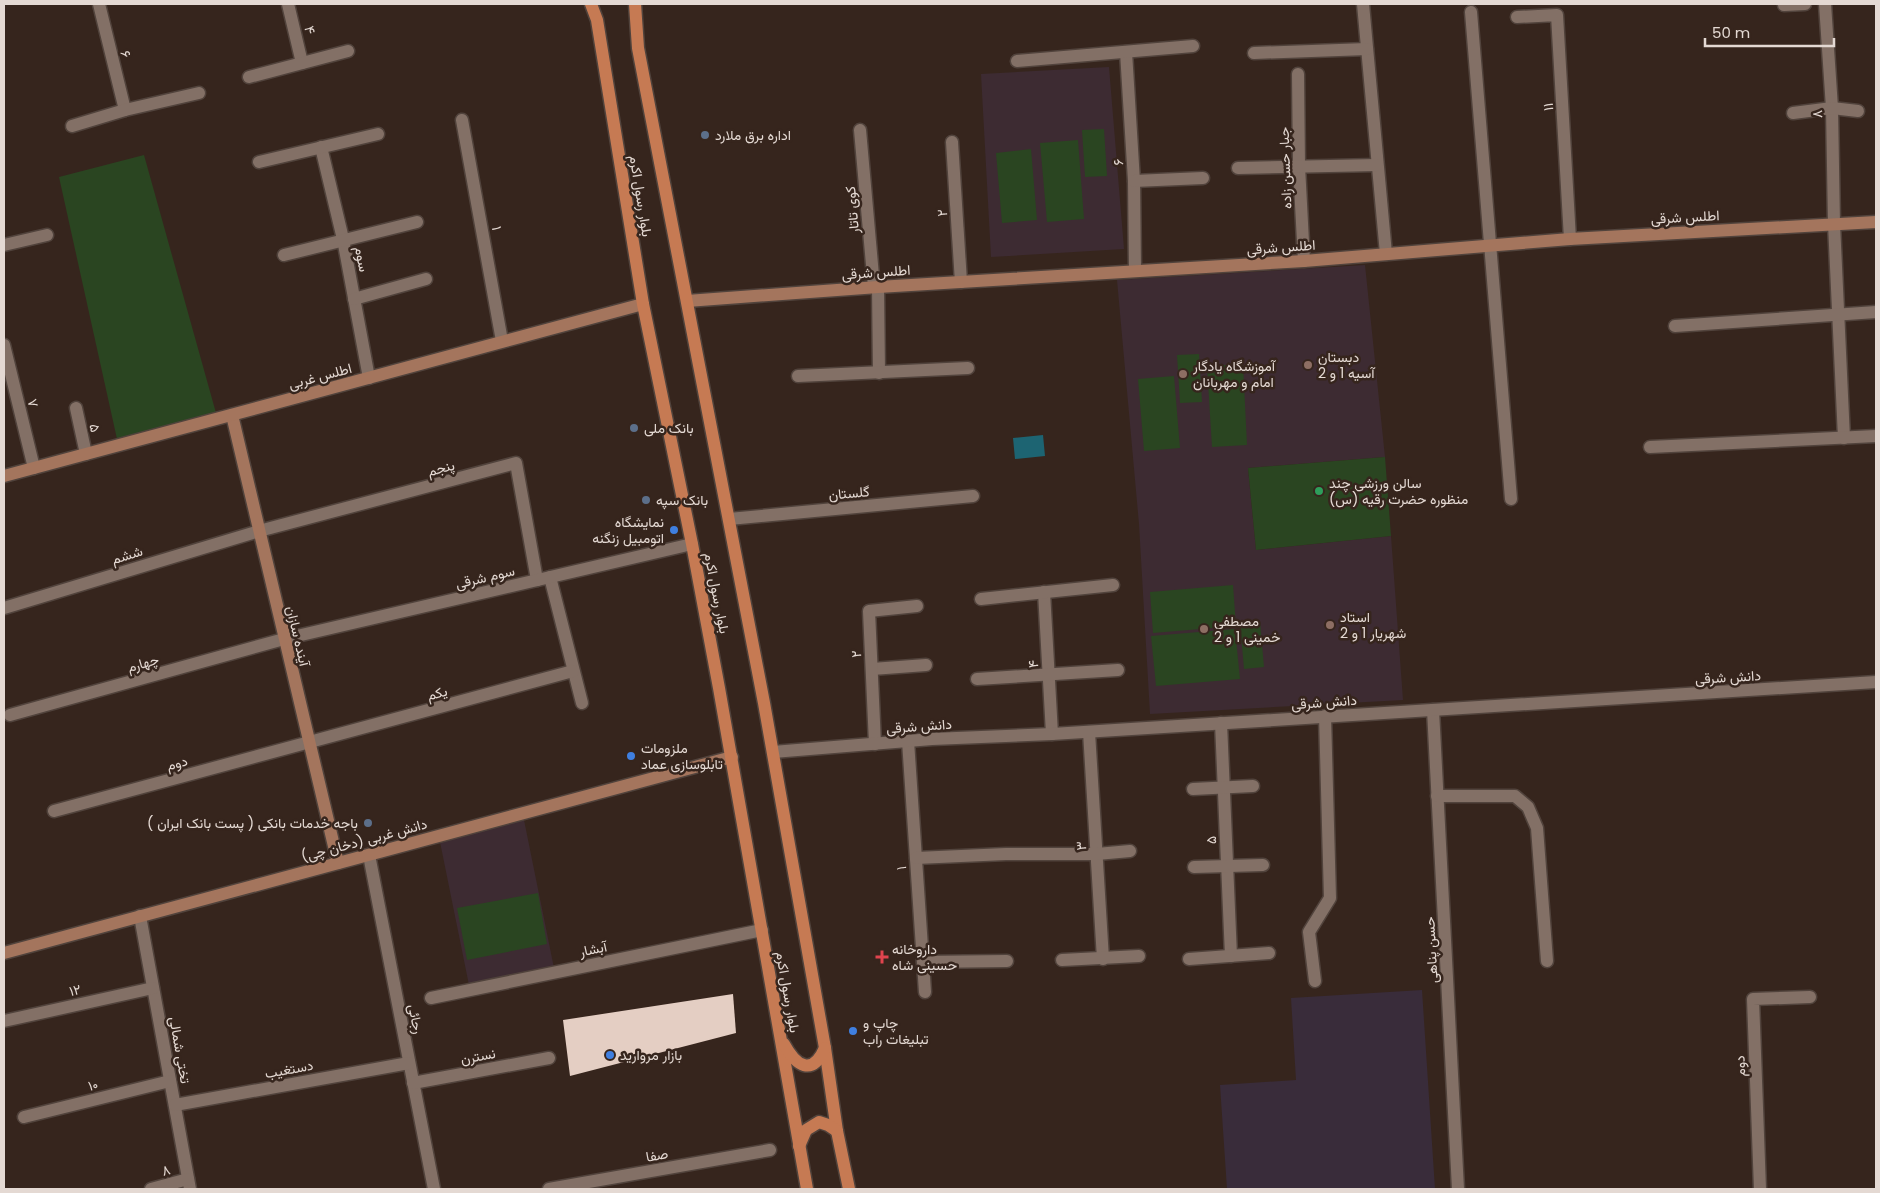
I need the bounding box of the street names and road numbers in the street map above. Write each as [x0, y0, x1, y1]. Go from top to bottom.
street label: ۴ [299, 24, 321, 36]
street label: ۶ [115, 48, 137, 60]
street label: ۱۱ [1538, 102, 1558, 112]
street label: ۸ [1807, 110, 1827, 118]
street label: جبار حسن زاده [1274, 127, 1296, 209]
street label: بلوار رسول اکرم [625, 154, 657, 238]
street label: ۶ [1108, 158, 1128, 166]
street label: کوی تاتار [840, 185, 864, 236]
street label: اطلس شرقی [1650, 205, 1720, 229]
street label: ۲ [932, 209, 952, 217]
street label: ۱ [487, 224, 507, 232]
street label: اطلس شرقی [1246, 235, 1316, 259]
street label: سوم [350, 245, 374, 273]
street label: اطلس شرقی [841, 260, 911, 284]
street label: اطلس غربی [286, 358, 354, 394]
street label: ۷ [22, 397, 44, 409]
street label: ۵ [84, 422, 106, 434]
street label: پنجم [425, 455, 457, 481]
street label: گلستان [828, 481, 870, 505]
street label: ششم [109, 541, 145, 569]
street label: بلوار رسول اکرم [699, 551, 735, 635]
street label: سوم شرقی [453, 560, 517, 594]
street label: آینده سازان [281, 604, 315, 670]
street label: چهارم [125, 649, 161, 677]
street label: ۲ [846, 650, 866, 658]
street label: ۴ [1023, 659, 1043, 669]
street label: دانش شرقی [1695, 665, 1762, 689]
street label: یکم [425, 681, 449, 705]
street label: دانش شرقی [1290, 690, 1358, 714]
street label: دانش شرقی [885, 714, 953, 738]
street label: دوم [164, 751, 190, 775]
street label: دانش غربی (دخان چی) [299, 813, 430, 866]
street label: ۵ [1201, 836, 1221, 844]
street label: ۳ [1071, 841, 1091, 851]
street label: ۱ [891, 865, 911, 871]
street label: حسن پناهی [1419, 916, 1443, 984]
street label: آبشار [576, 936, 610, 962]
street label: بلوار رسول اکرم [771, 950, 805, 1034]
street label: ۱۲ [67, 979, 83, 1001]
street label: رجائی [403, 1002, 429, 1036]
street label: تختی شمالی [164, 1015, 196, 1085]
street label: نسترن [459, 1043, 497, 1069]
street label: دستغیب [263, 1055, 315, 1083]
street label: دوم [1730, 1055, 1750, 1077]
street label: ۱۰ [86, 1074, 100, 1096]
street label: صفا [644, 1143, 670, 1167]
street label: ۸ [159, 1159, 173, 1181]

